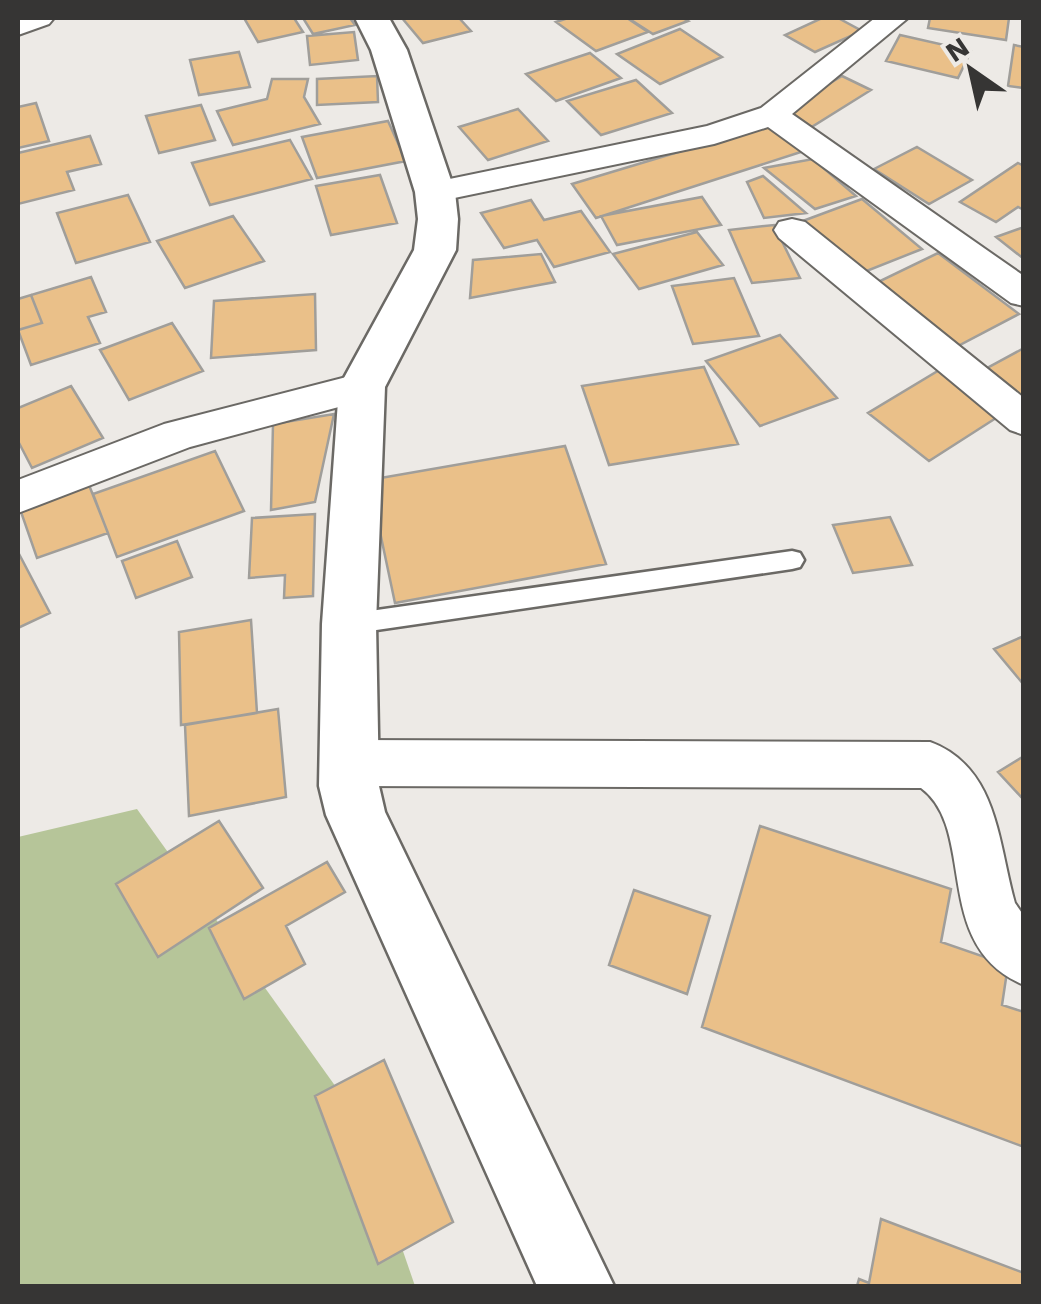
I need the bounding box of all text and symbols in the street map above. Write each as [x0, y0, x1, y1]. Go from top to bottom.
north arrow [921, 20, 1021, 120]
text: N [939, 30, 975, 69]

